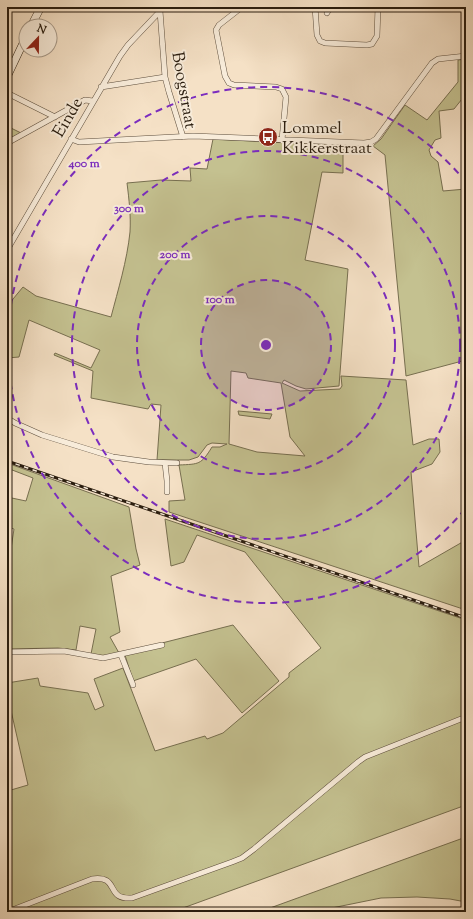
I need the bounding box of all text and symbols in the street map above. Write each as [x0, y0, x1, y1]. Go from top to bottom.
north arrow [18, 18, 58, 58]
text: N [33, 20, 49, 39]
street label: Boogstraat [164, 50, 202, 131]
street label: Einde [48, 94, 90, 142]
place label: Lommel Kikkerstraat [282, 117, 372, 161]
bus stop icon: Lommel Kikkerstraat [257, 126, 279, 148]
text: 400 m [67, 155, 100, 173]
text: 300 m [114, 200, 144, 218]
text: 200 m [160, 246, 190, 264]
text: 100 m [204, 291, 235, 309]
centre of rings [259, 338, 273, 352]

